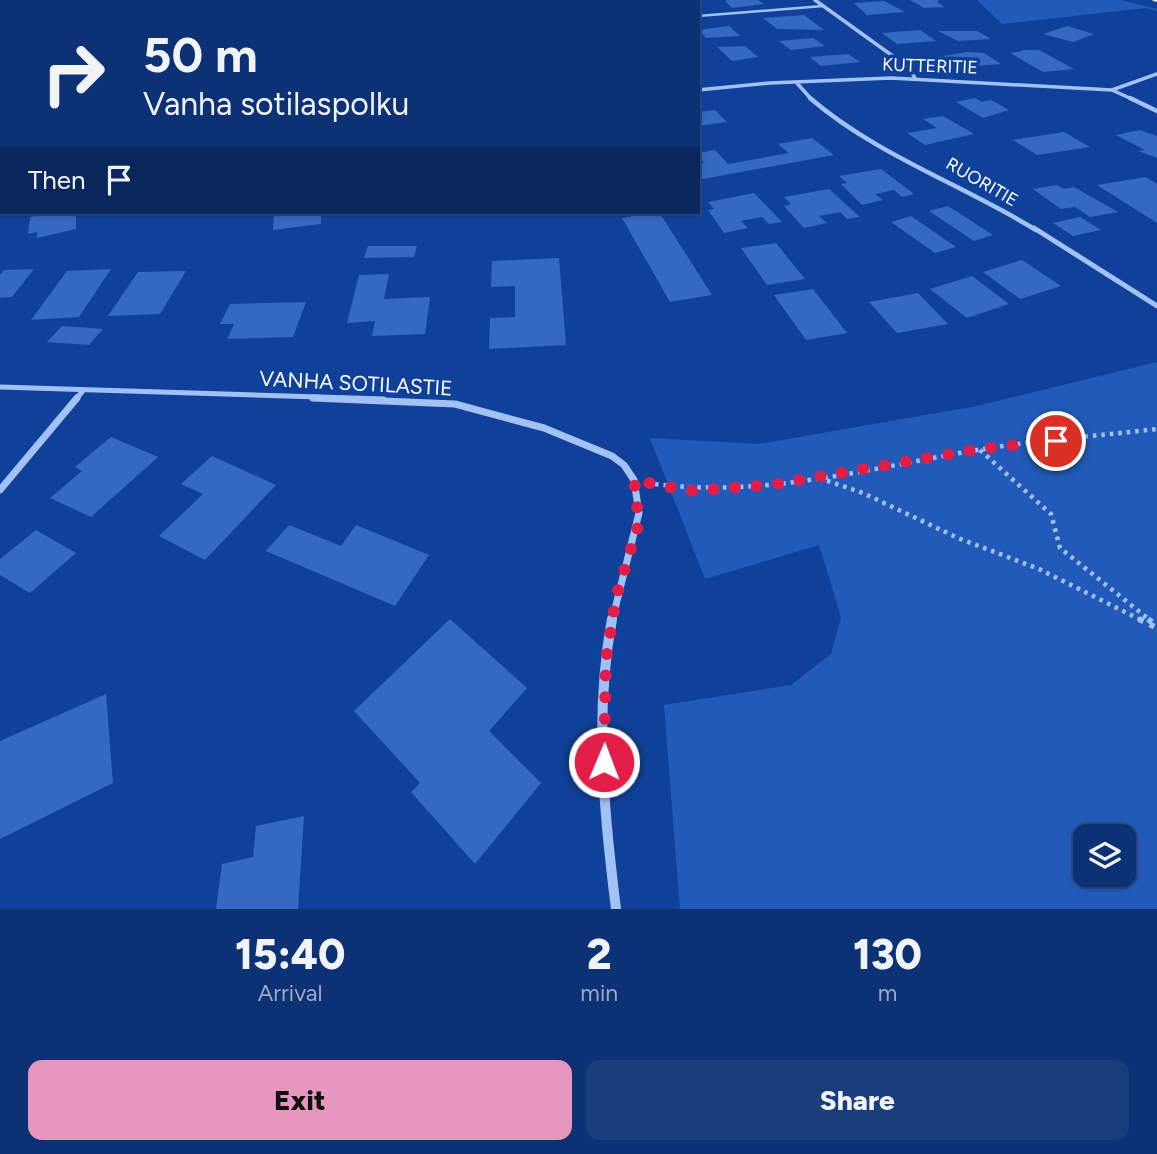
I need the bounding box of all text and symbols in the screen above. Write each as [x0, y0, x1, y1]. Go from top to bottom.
text: 50 m [143, 25, 258, 84]
icon: right [28, 28, 119, 119]
street label: KUTTERITIE [882, 53, 978, 79]
text: Vanha sotilaspolku [143, 85, 409, 123]
street label: RUORITIE [942, 153, 1022, 211]
icon: arrive [100, 161, 138, 199]
text: Then [28, 164, 86, 196]
street label: VANHA SOTILASTIE [259, 365, 453, 401]
pin [1026, 411, 1086, 471]
icon: arrive [1037, 422, 1075, 460]
position arrow [567, 725, 641, 799]
map controls [1073, 824, 1136, 887]
button: layers [1073, 824, 1136, 887]
text: 15:40 [235, 929, 345, 980]
text: 2 [587, 929, 612, 980]
text: 130 [853, 929, 922, 980]
text: Arrival [258, 979, 323, 1007]
text: min [580, 979, 618, 1007]
text: m [878, 979, 897, 1007]
button: Exit [28, 1060, 572, 1140]
button: Share [586, 1060, 1129, 1140]

